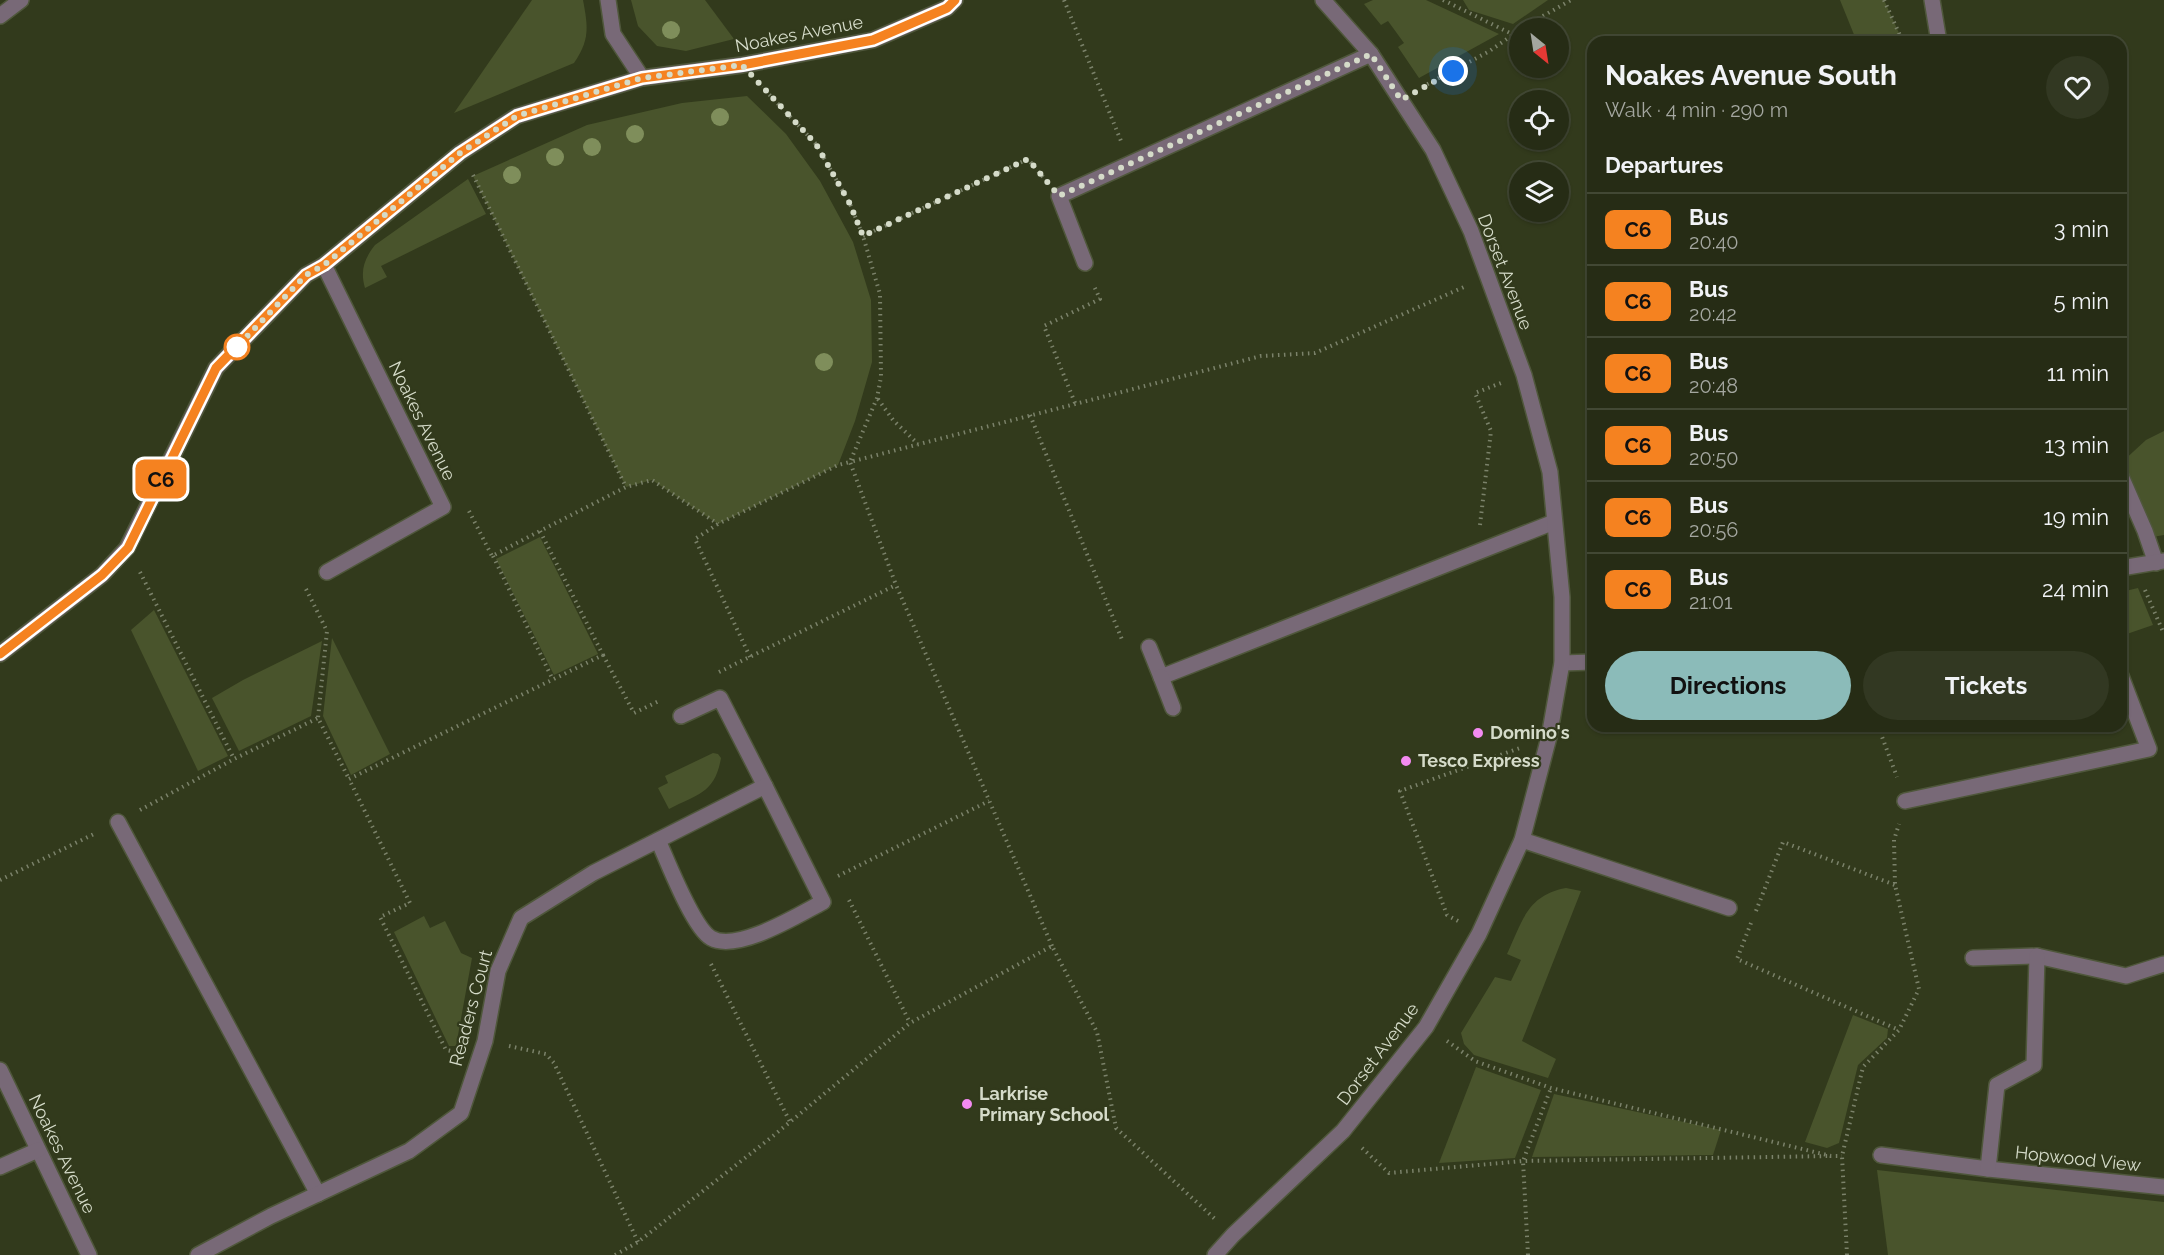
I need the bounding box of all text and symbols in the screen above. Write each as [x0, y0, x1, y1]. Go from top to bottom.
street label: Noakes Avenue [733, 11, 865, 56]
north arrow [1509, 18, 1569, 78]
map controls [1509, 18, 1569, 222]
your location [1438, 56, 1468, 86]
button: heart [2046, 56, 2109, 119]
text: Noakes Avenue South [1605, 59, 1897, 92]
button: locate [1509, 90, 1569, 150]
text: Walk · 4 min · 290 m [1605, 98, 1788, 122]
text: Departures [1605, 152, 1723, 178]
button: layers [1509, 162, 1569, 222]
text: Bus [1689, 204, 1728, 230]
street label: Dorset Avenue [1474, 211, 1537, 333]
text: 3 min [2054, 216, 2109, 242]
text: C6 [1624, 217, 1652, 242]
text: 20:40 [1689, 230, 1739, 254]
text: Bus [1689, 276, 1728, 302]
text: 5 min [2054, 288, 2109, 314]
text: C6 [1624, 289, 1652, 314]
text: 20:42 [1689, 302, 1737, 326]
unlabelled marker [224, 334, 250, 360]
text: Bus [1689, 348, 1728, 374]
street label: Noakes Avenue [385, 358, 461, 484]
text: 11 min [2047, 360, 2109, 386]
text: C6 [1624, 361, 1652, 386]
text: 20:48 [1689, 374, 1738, 398]
text: Bus [1689, 420, 1728, 446]
text: 13 min [2044, 432, 2109, 458]
text: C6 [1624, 433, 1652, 458]
text: 20:50 [1689, 446, 1739, 470]
line badge: C6 [134, 460, 188, 498]
text: C6 [147, 467, 175, 492]
text: Bus [1689, 492, 1728, 518]
text: 19 min [2043, 504, 2109, 530]
text: C6 [1624, 505, 1652, 530]
text: 20:56 [1689, 518, 1738, 542]
text: Bus [1689, 564, 1728, 590]
text: 24 min [2042, 576, 2109, 602]
text: C6 [1624, 577, 1652, 602]
text: 21:01 [1689, 590, 1733, 614]
button: Directions [1605, 651, 1851, 720]
button: Tickets [1863, 651, 2109, 720]
place label: Domino's [1490, 722, 1570, 743]
marker: Domino's [1471, 726, 1485, 740]
place label: Tesco Express [1418, 750, 1540, 771]
marker: Tesco Express [1399, 754, 1413, 768]
street label: Readers Court [445, 948, 496, 1068]
street label: Dorset Avenue [1332, 998, 1423, 1109]
place label: Larkrise Primary School [979, 1083, 1109, 1125]
street label: Noakes Avenue [25, 1091, 101, 1217]
marker: Larkrise Primary School [960, 1097, 974, 1111]
street label: Hopwood View [2014, 1141, 2142, 1176]

